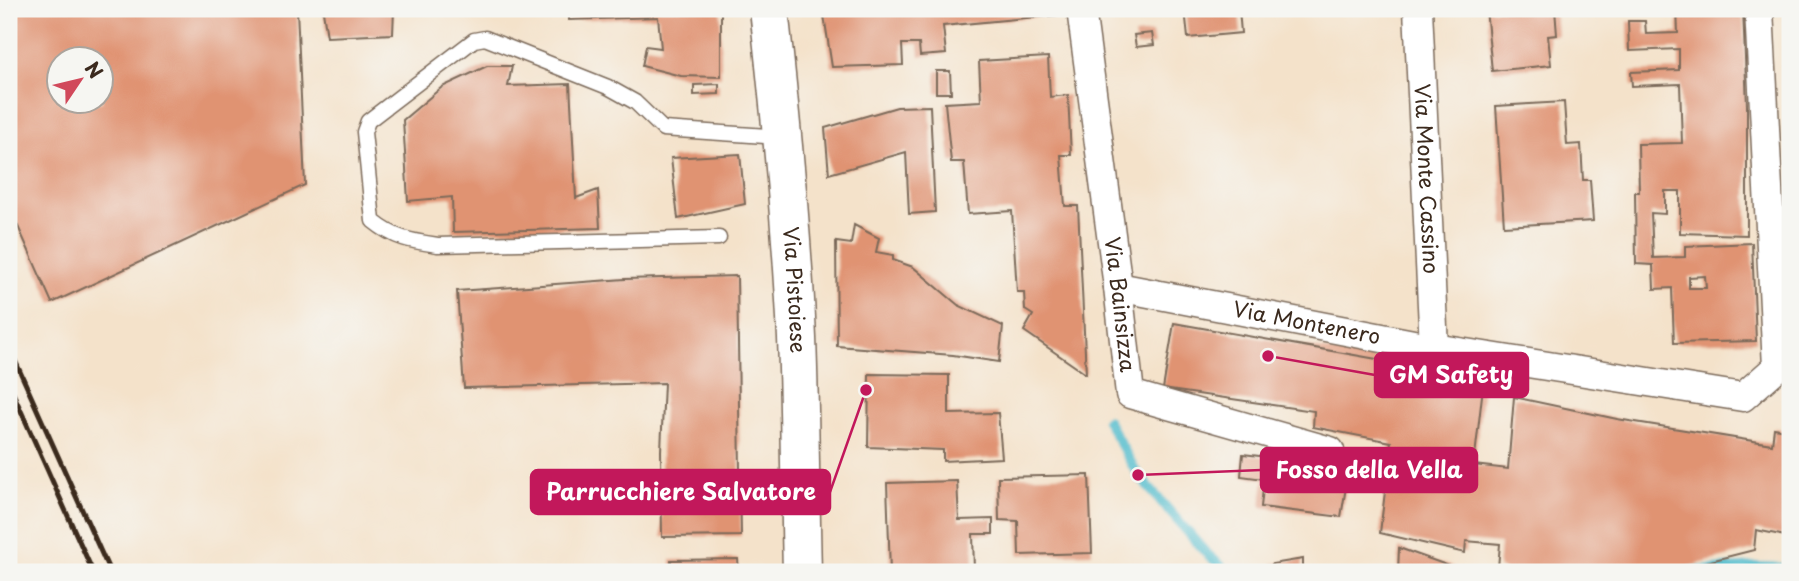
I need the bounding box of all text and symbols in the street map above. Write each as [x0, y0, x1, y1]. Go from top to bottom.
north arrow [46, 46, 116, 116]
text: N [79, 55, 111, 84]
street label: Via Monte Cassino [1408, 83, 1448, 274]
street label: Via Pistoiese [776, 225, 816, 354]
street label: Via Bainsizza [1097, 235, 1145, 374]
street label: Via Montenero [1230, 292, 1383, 351]
callout: GM Safety [1375, 353, 1528, 397]
text: GM Safety [1389, 356, 1513, 391]
callout: Fosso della Vella [1261, 448, 1477, 492]
text: Fosso della Vella [1275, 451, 1463, 486]
callout: Parrucchiere Salvatore [531, 470, 830, 514]
text: Parrucchiere Salvatore [546, 473, 816, 508]

